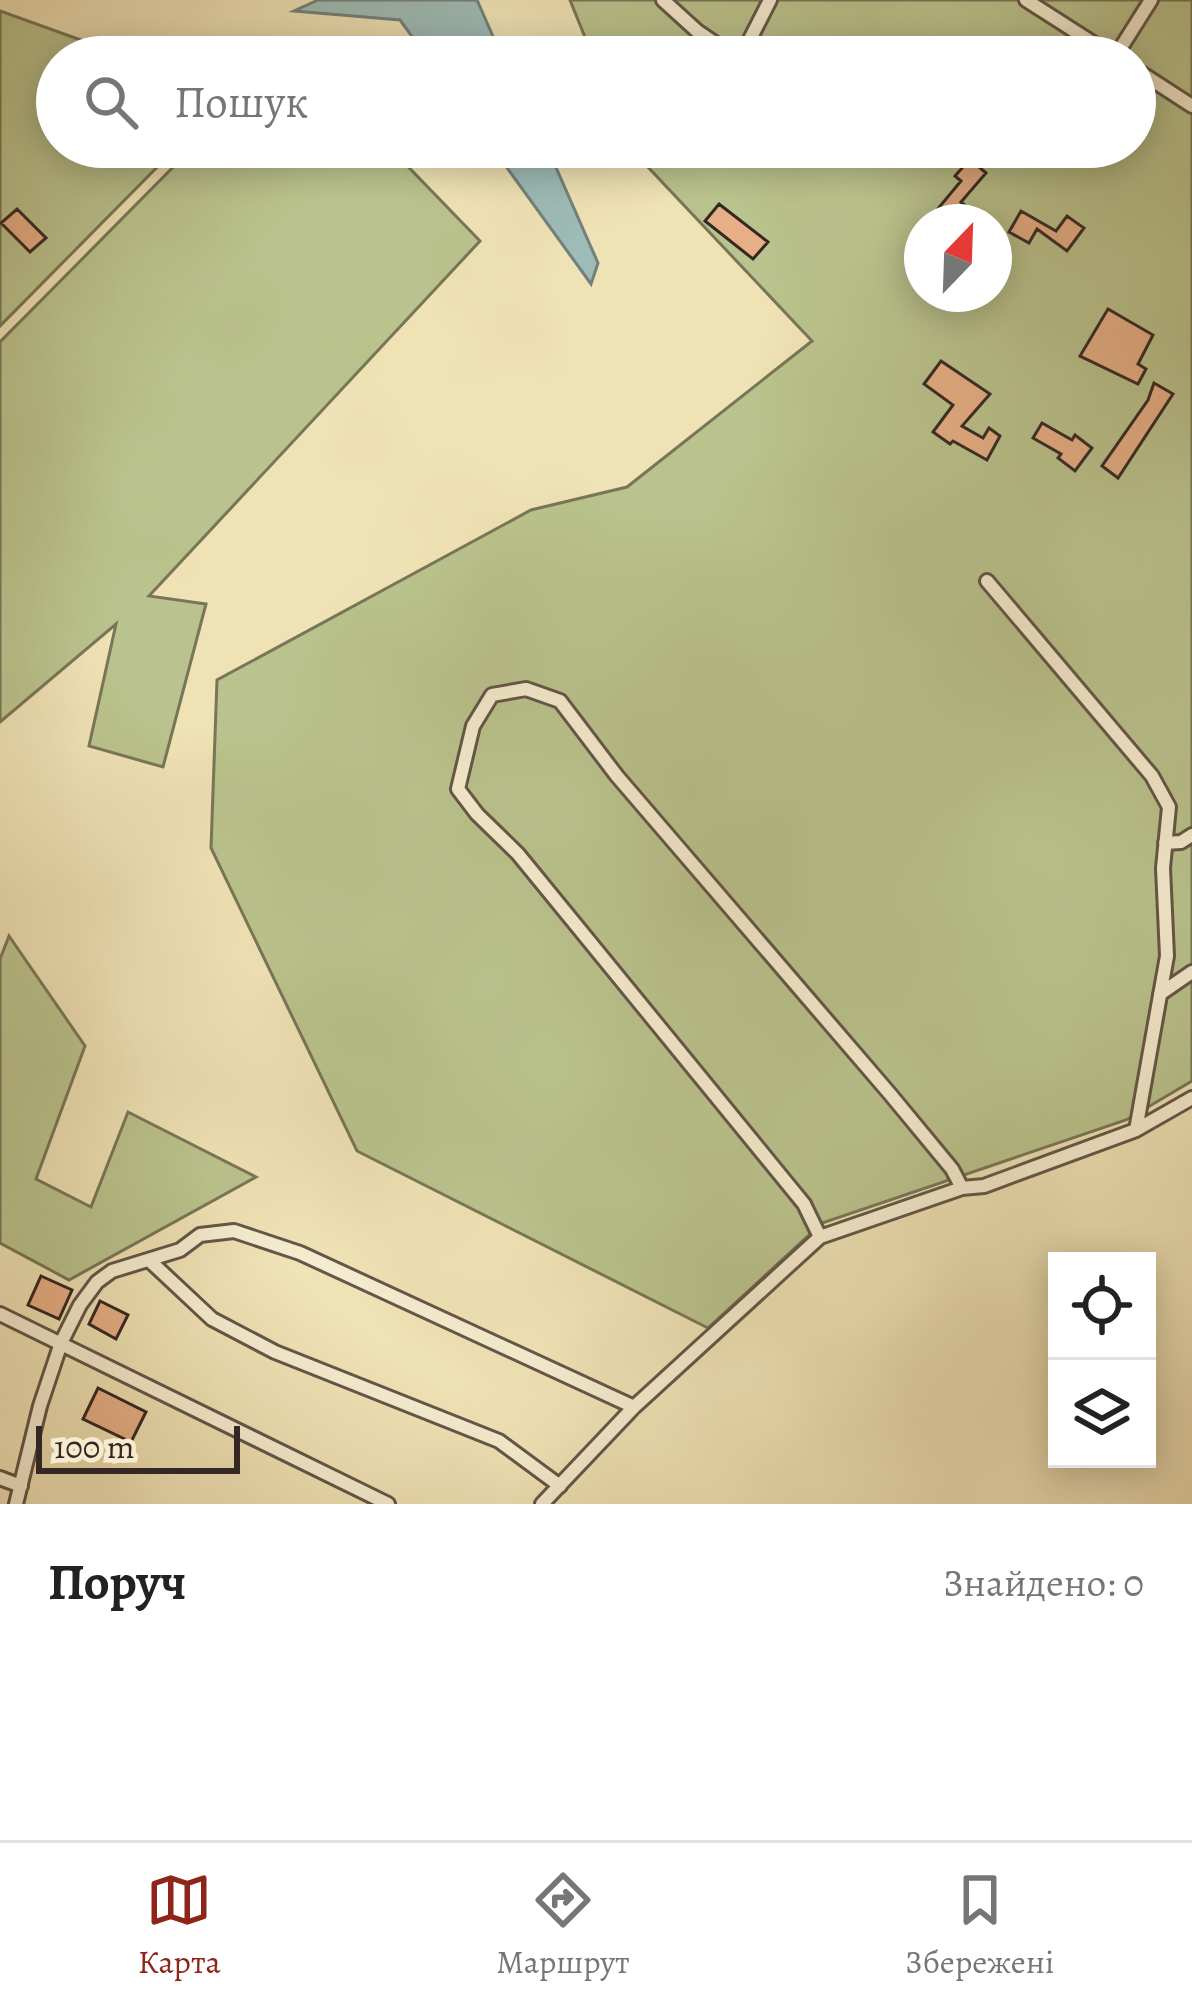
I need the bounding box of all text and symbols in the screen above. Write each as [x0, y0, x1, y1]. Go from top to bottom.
search box [36, 36, 1156, 168]
icon: search [78, 69, 144, 135]
text: Пошук [174, 71, 308, 133]
north arrow [904, 204, 1012, 312]
map controls [1048, 1252, 1156, 1468]
button: locate [1048, 1252, 1156, 1360]
button: layers [1048, 1360, 1156, 1468]
scale bar [36, 1420, 240, 1473]
text: 100 m [54, 1424, 134, 1469]
text: Поруч [48, 1547, 186, 1617]
text: Знайдено: 0 [943, 1556, 1144, 1609]
tab: Карта [138, 1867, 221, 1984]
tab: Маршрут [496, 1867, 630, 1984]
tab: Збережені [905, 1867, 1054, 1984]

